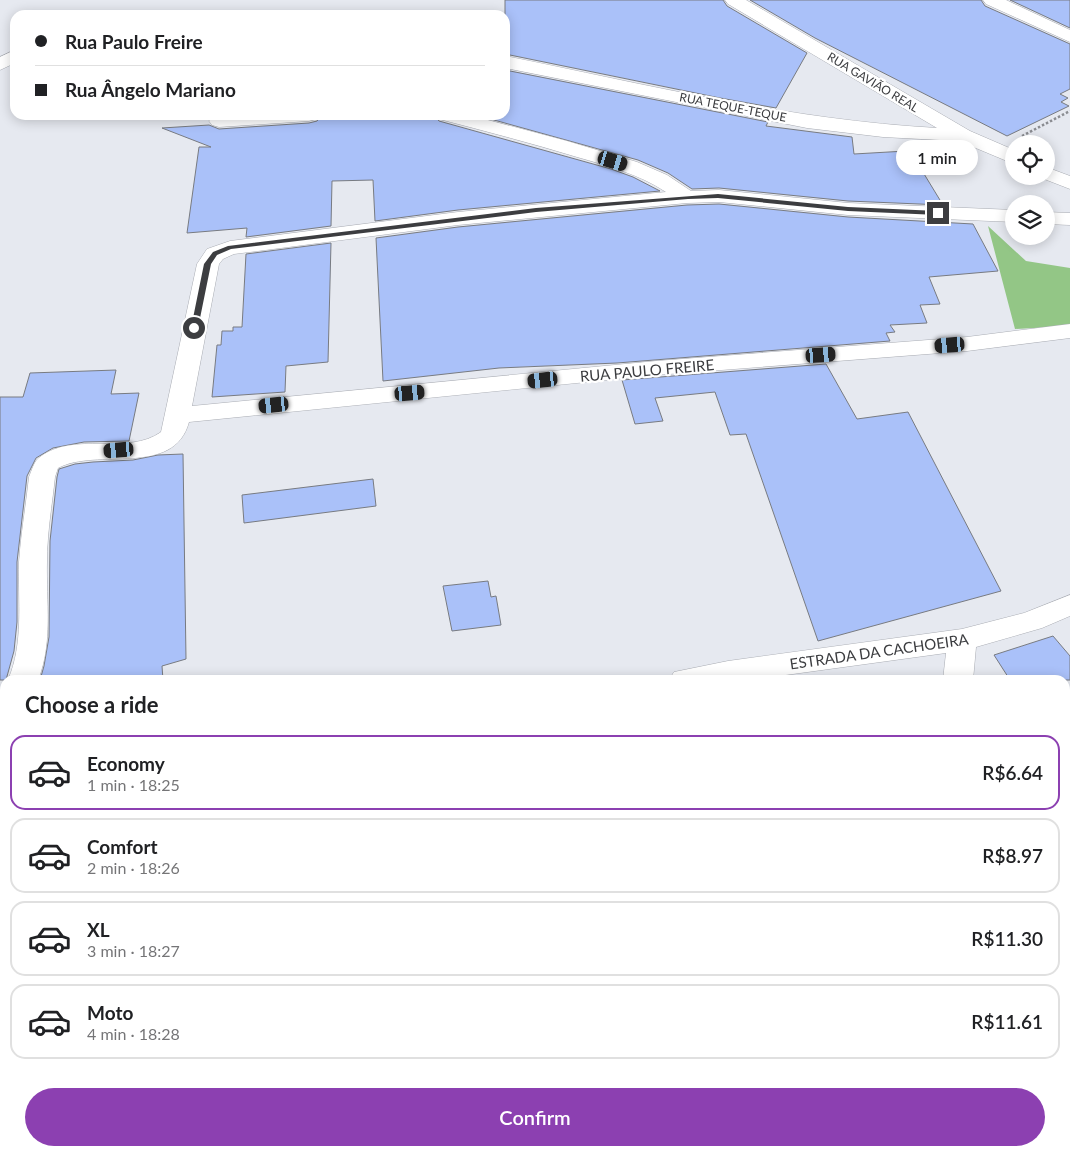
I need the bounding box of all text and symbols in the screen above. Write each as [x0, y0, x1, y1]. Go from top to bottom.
text: Rua Paulo Freire [65, 30, 203, 53]
street label: RUA GAVIÃO REAL [825, 49, 921, 115]
text: Rua Ângelo Mariano [65, 78, 236, 101]
street label: RUA TEQUE-TEQUE [678, 89, 788, 125]
map controls [1005, 135, 1055, 245]
button: locate [1005, 135, 1055, 185]
callout: 1 min [897, 140, 979, 176]
text: 1 min [917, 148, 957, 167]
car [596, 149, 629, 173]
button: layers [1005, 195, 1055, 245]
route end [927, 202, 949, 224]
route start [183, 317, 205, 339]
car [934, 336, 965, 354]
car [805, 346, 836, 364]
street label: RUA PAULO FREIRE [579, 355, 715, 385]
car [527, 371, 558, 389]
car [394, 384, 425, 402]
car [258, 396, 289, 414]
car [103, 441, 134, 459]
street label: ESTRADA DA CACHOEIRA [789, 629, 970, 672]
text: Choose a ride [25, 691, 159, 718]
icon: car [27, 750, 72, 795]
text: Economy [87, 752, 165, 775]
text: R$6.64 [982, 761, 1043, 784]
text: 1 min · 18:25 [87, 775, 180, 794]
icon: car [27, 833, 72, 878]
text: Comfort [87, 835, 158, 858]
text: R$8.97 [982, 844, 1043, 867]
text: 2 min · 18:26 [87, 858, 180, 877]
icon: car [27, 916, 72, 961]
text: XL [87, 918, 110, 941]
text: R$11.30 [971, 927, 1043, 950]
text: 3 min · 18:27 [87, 941, 180, 960]
icon: car [27, 999, 72, 1044]
text: Moto [87, 1001, 133, 1024]
text: R$11.61 [971, 1010, 1043, 1033]
text: 4 min · 18:28 [87, 1024, 180, 1043]
button: Confirm [25, 1088, 1045, 1146]

